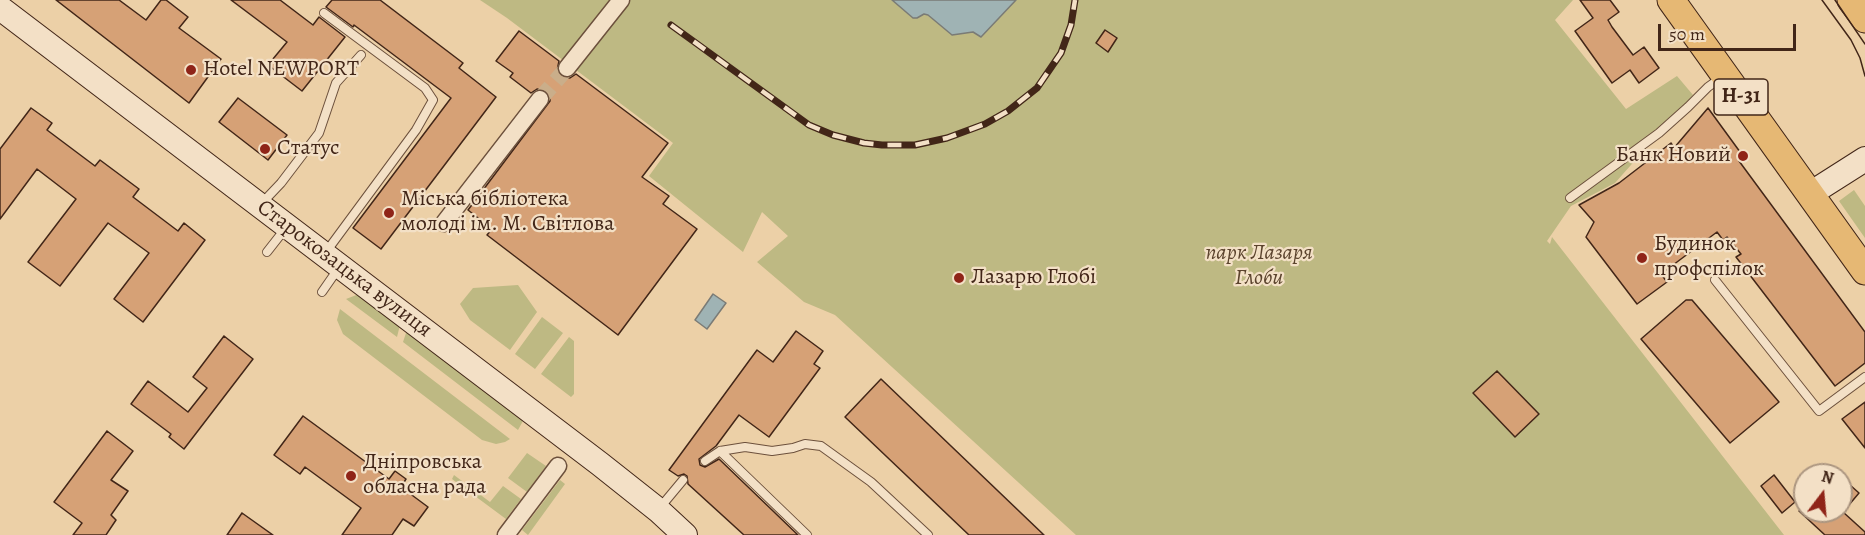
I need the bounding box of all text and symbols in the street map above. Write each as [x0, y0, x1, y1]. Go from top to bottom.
scale bar [1661, 12, 1799, 50]
text: 50 m [1669, 22, 1705, 46]
place label: Hotel NEWPORT [203, 57, 359, 83]
marker: Hotel NEWPORT [184, 63, 198, 77]
road number: Н-31 [1714, 79, 1768, 115]
place label: Статус [277, 136, 340, 162]
marker: Статус [258, 142, 272, 156]
place label: Банк Новий [1616, 143, 1731, 169]
marker: Банк Новий [1736, 149, 1750, 163]
place label: Міська бібліотека молоді ім. М. Світлова [401, 187, 614, 238]
street label: Старокозацька вулиця [251, 195, 437, 343]
marker: Міська бібліотека молоді ім. М. Світлова [382, 206, 396, 220]
place label: Будинок профспілок [1654, 232, 1764, 284]
park label: парк Лазаря Глоби [1205, 241, 1313, 292]
marker: Будинок профспілок [1635, 251, 1649, 265]
place label: Лазарю Глобі [971, 265, 1096, 291]
marker: Лазарю Глобі [952, 271, 966, 285]
place label: Дніпровська обласна рада [363, 450, 486, 502]
north arrow [1793, 463, 1853, 523]
text: N [1819, 465, 1836, 490]
marker: Дніпровська обласна рада [344, 469, 358, 483]

